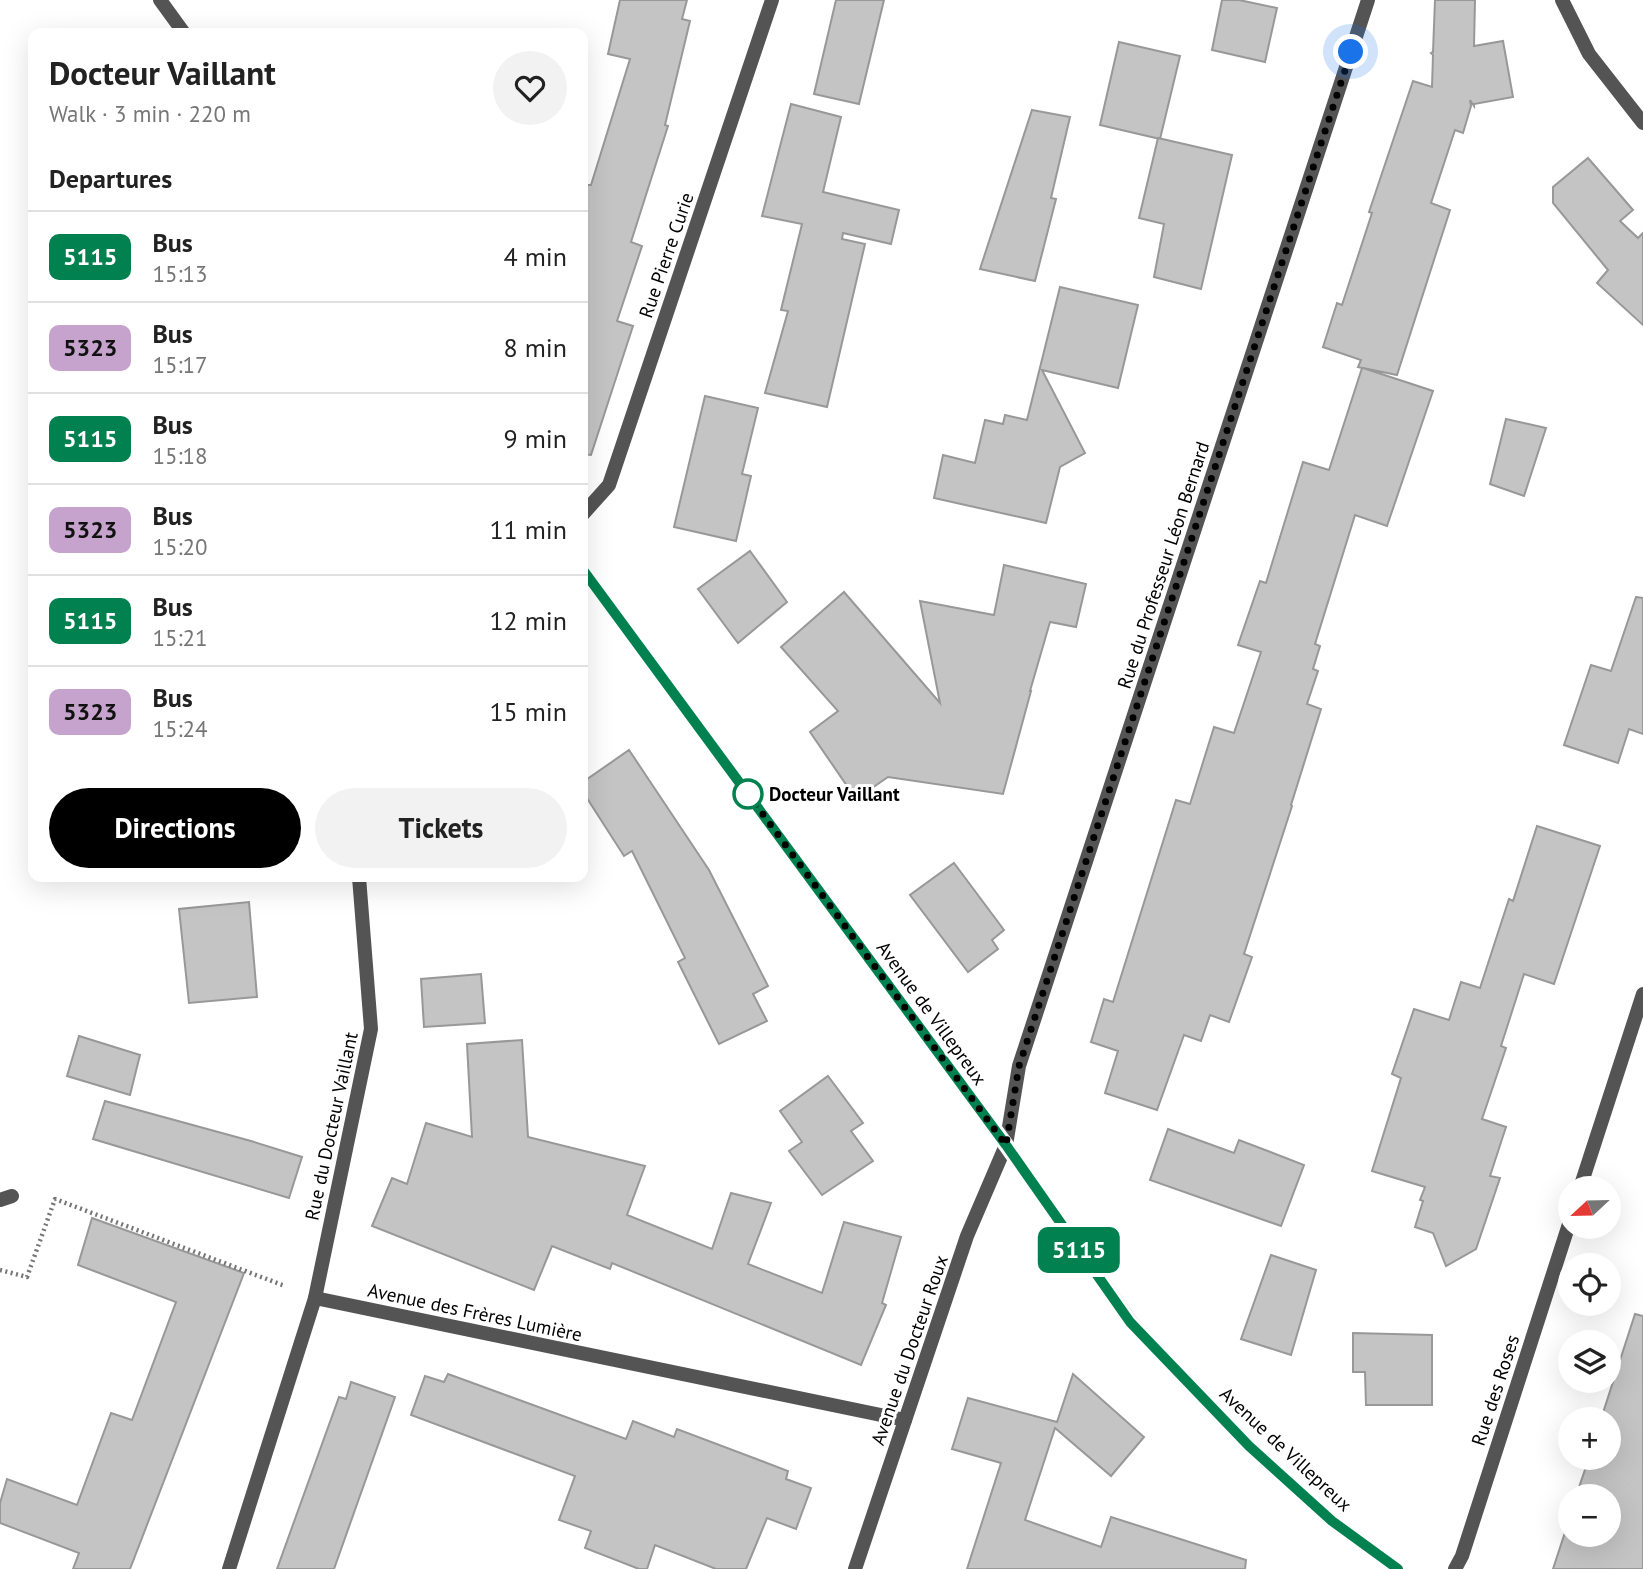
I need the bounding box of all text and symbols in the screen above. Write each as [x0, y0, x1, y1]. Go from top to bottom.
your location [1333, 34, 1368, 69]
text: Docteur Vaillant [49, 51, 276, 94]
button: heart [493, 51, 567, 125]
text: Walk · 3 min · 220 m [49, 99, 251, 128]
text: Departures [49, 162, 172, 195]
street label: Rue Pierre Curie [633, 189, 699, 321]
text: Bus [152, 226, 193, 259]
text: 4 min [504, 240, 567, 273]
text: 5115 [63, 241, 117, 272]
text: 15:13 [152, 259, 208, 288]
text: Bus [152, 317, 193, 350]
text: 8 min [504, 331, 567, 364]
text: 5323 [63, 332, 117, 363]
text: 15:17 [152, 350, 208, 379]
text: Bus [152, 408, 193, 441]
text: 9 min [504, 422, 567, 455]
text: 5115 [63, 423, 117, 454]
street label: Rue du Professeur Léon Bernard [1112, 438, 1214, 692]
text: 15:18 [152, 441, 208, 470]
text: Bus [152, 499, 193, 532]
text: 11 min [489, 513, 567, 546]
text: 5323 [63, 514, 117, 545]
text: 15:20 [152, 532, 208, 561]
text: Bus [152, 590, 193, 623]
text: 12 min [489, 604, 567, 637]
text: 5115 [63, 605, 117, 636]
text: 15:21 [152, 623, 208, 652]
text: Bus [152, 681, 193, 714]
text: 15 min [489, 695, 567, 728]
text: 5323 [63, 696, 117, 727]
text: 15:24 [152, 714, 208, 743]
marker: Docteur Vaillant [733, 779, 763, 809]
place label: Docteur Vaillant [769, 782, 900, 806]
button: Directions [49, 788, 301, 868]
button: Tickets [315, 788, 567, 868]
street label: Avenue de Villepreux [872, 936, 992, 1090]
street label: Rue du Docteur Vaillant [299, 1029, 363, 1222]
north arrow [1558, 1176, 1620, 1239]
map controls [1558, 1176, 1621, 1547]
line badge: 5115 [1030, 1227, 1128, 1273]
text: 5115 [1052, 1234, 1106, 1265]
street label: Avenue du Docteur Roux [865, 1252, 953, 1448]
button: locate [1558, 1253, 1621, 1316]
street label: Avenue des Frères Lumière [366, 1278, 584, 1346]
button: layers [1558, 1330, 1621, 1393]
street label: Rue des Roses [1466, 1331, 1524, 1449]
street label: Avenue de Villepreux [1215, 1382, 1357, 1517]
button: + [1558, 1407, 1621, 1470]
button: − [1558, 1484, 1621, 1547]

